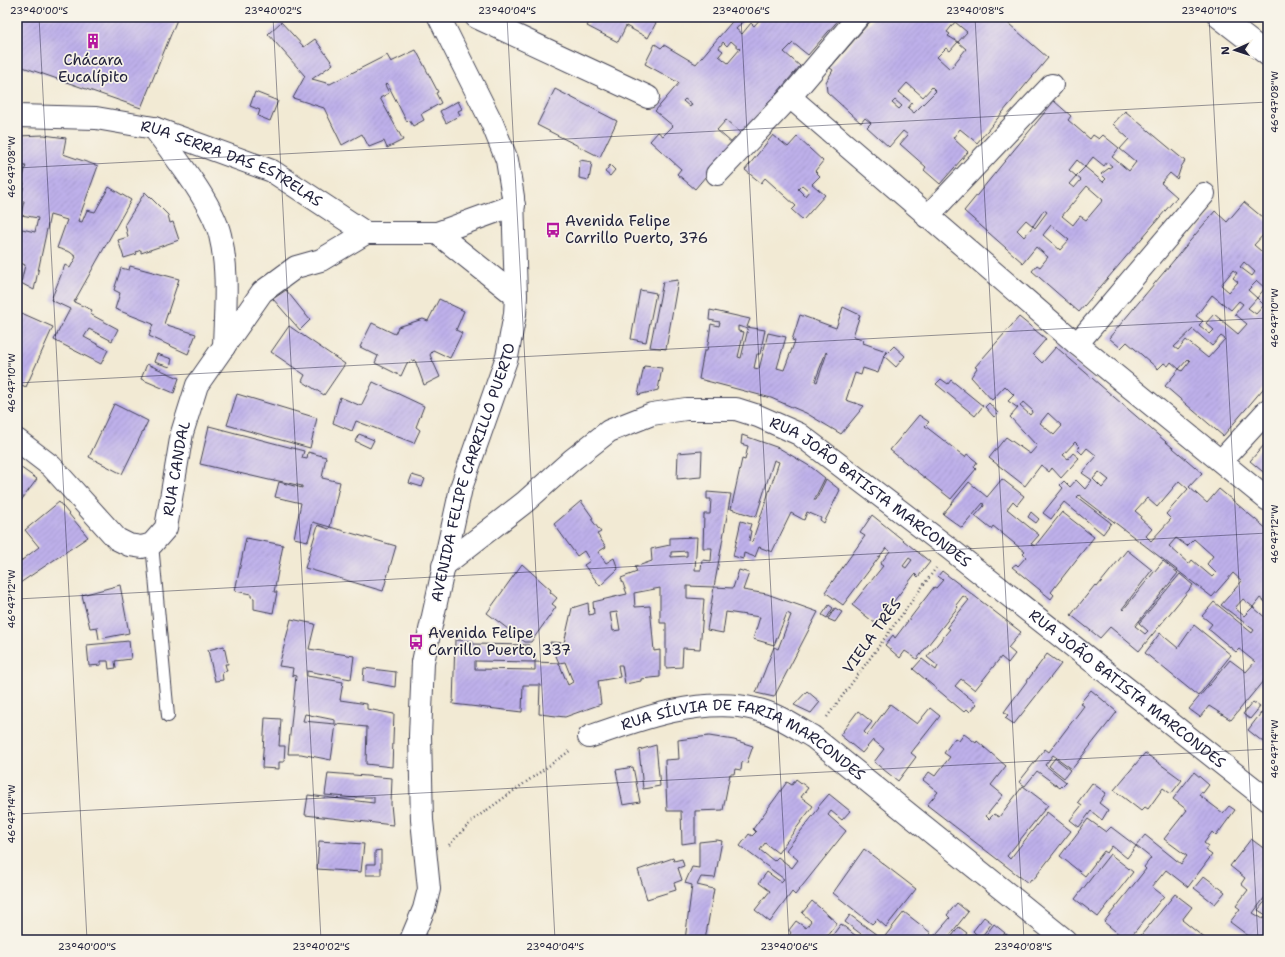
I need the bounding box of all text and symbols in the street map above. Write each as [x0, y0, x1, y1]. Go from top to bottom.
text: 23°40'00"S [10, 4, 69, 17]
text: 23°40'02"S [244, 4, 302, 17]
text: 23°40'04"S [478, 4, 536, 17]
text: 23°40'06"S [712, 4, 770, 17]
text: 23°40'08"S [946, 4, 1004, 17]
text: 23°40'10"S [1181, 4, 1237, 17]
north arrow [1215, 30, 1255, 70]
building icon: Chácara Eucalípito [84, 32, 102, 50]
text: N [1218, 45, 1233, 55]
place label: Chácara Eucalípito [58, 50, 128, 87]
text: 46°47'08"W [1268, 71, 1281, 133]
street label: RUA SERRA DAS ESTRELAS [139, 116, 326, 211]
text: 46°47'08"W [5, 136, 18, 198]
place label: Avenida Felipe Carrillo Puerto, 376 [565, 211, 708, 248]
bus stop icon: Avenida Felipe Carrillo Puerto, 376 [544, 221, 562, 239]
text: 46°47'10"W [1268, 288, 1281, 348]
street label: AVENIDA FELIPE CARRILLO PUERTO [426, 341, 519, 604]
text: 46°47'10"W [5, 353, 18, 413]
street label: RUA JOÃO BATISTA MARCONDES [767, 412, 975, 572]
street label: RUA CANDAL [158, 418, 195, 518]
text: 46°47'12"W [1268, 504, 1281, 564]
text: 46°47'12"W [5, 569, 18, 629]
street label: VIELA TRÊS [837, 594, 906, 677]
street label: RUA JOÃO BATISTA MARCONDES [1025, 605, 1229, 773]
place label: Avenida Felipe Carrillo Puerto, 337 [428, 623, 571, 660]
bus stop icon: Avenida Felipe Carrillo Puerto, 337 [407, 633, 425, 651]
street label: RUA SÍLVIA DE FARIA MARCONDES [618, 695, 869, 785]
text: 46°47'14"W [1268, 719, 1281, 779]
text: 46°47'14"W [5, 784, 18, 844]
text: 23°40'00"S [58, 940, 117, 953]
text: 23°40'02"S [292, 940, 350, 953]
text: 23°40'04"S [526, 940, 584, 953]
text: 23°40'06"S [760, 940, 818, 953]
text: 23°40'08"S [994, 940, 1052, 953]

